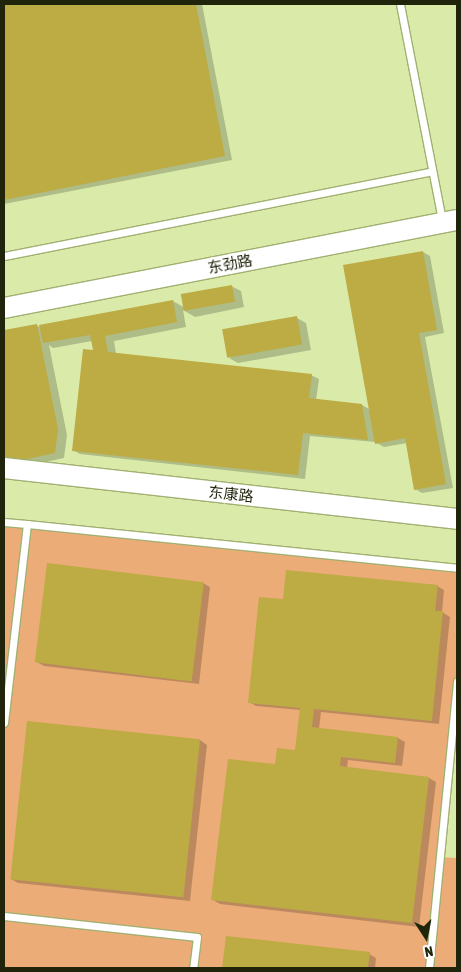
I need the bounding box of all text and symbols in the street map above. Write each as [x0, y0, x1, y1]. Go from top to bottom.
street label: 东劲路 [206, 251, 254, 277]
street label: 东康路 [208, 483, 254, 505]
north arrow [401, 912, 451, 962]
text: N [423, 943, 434, 960]

